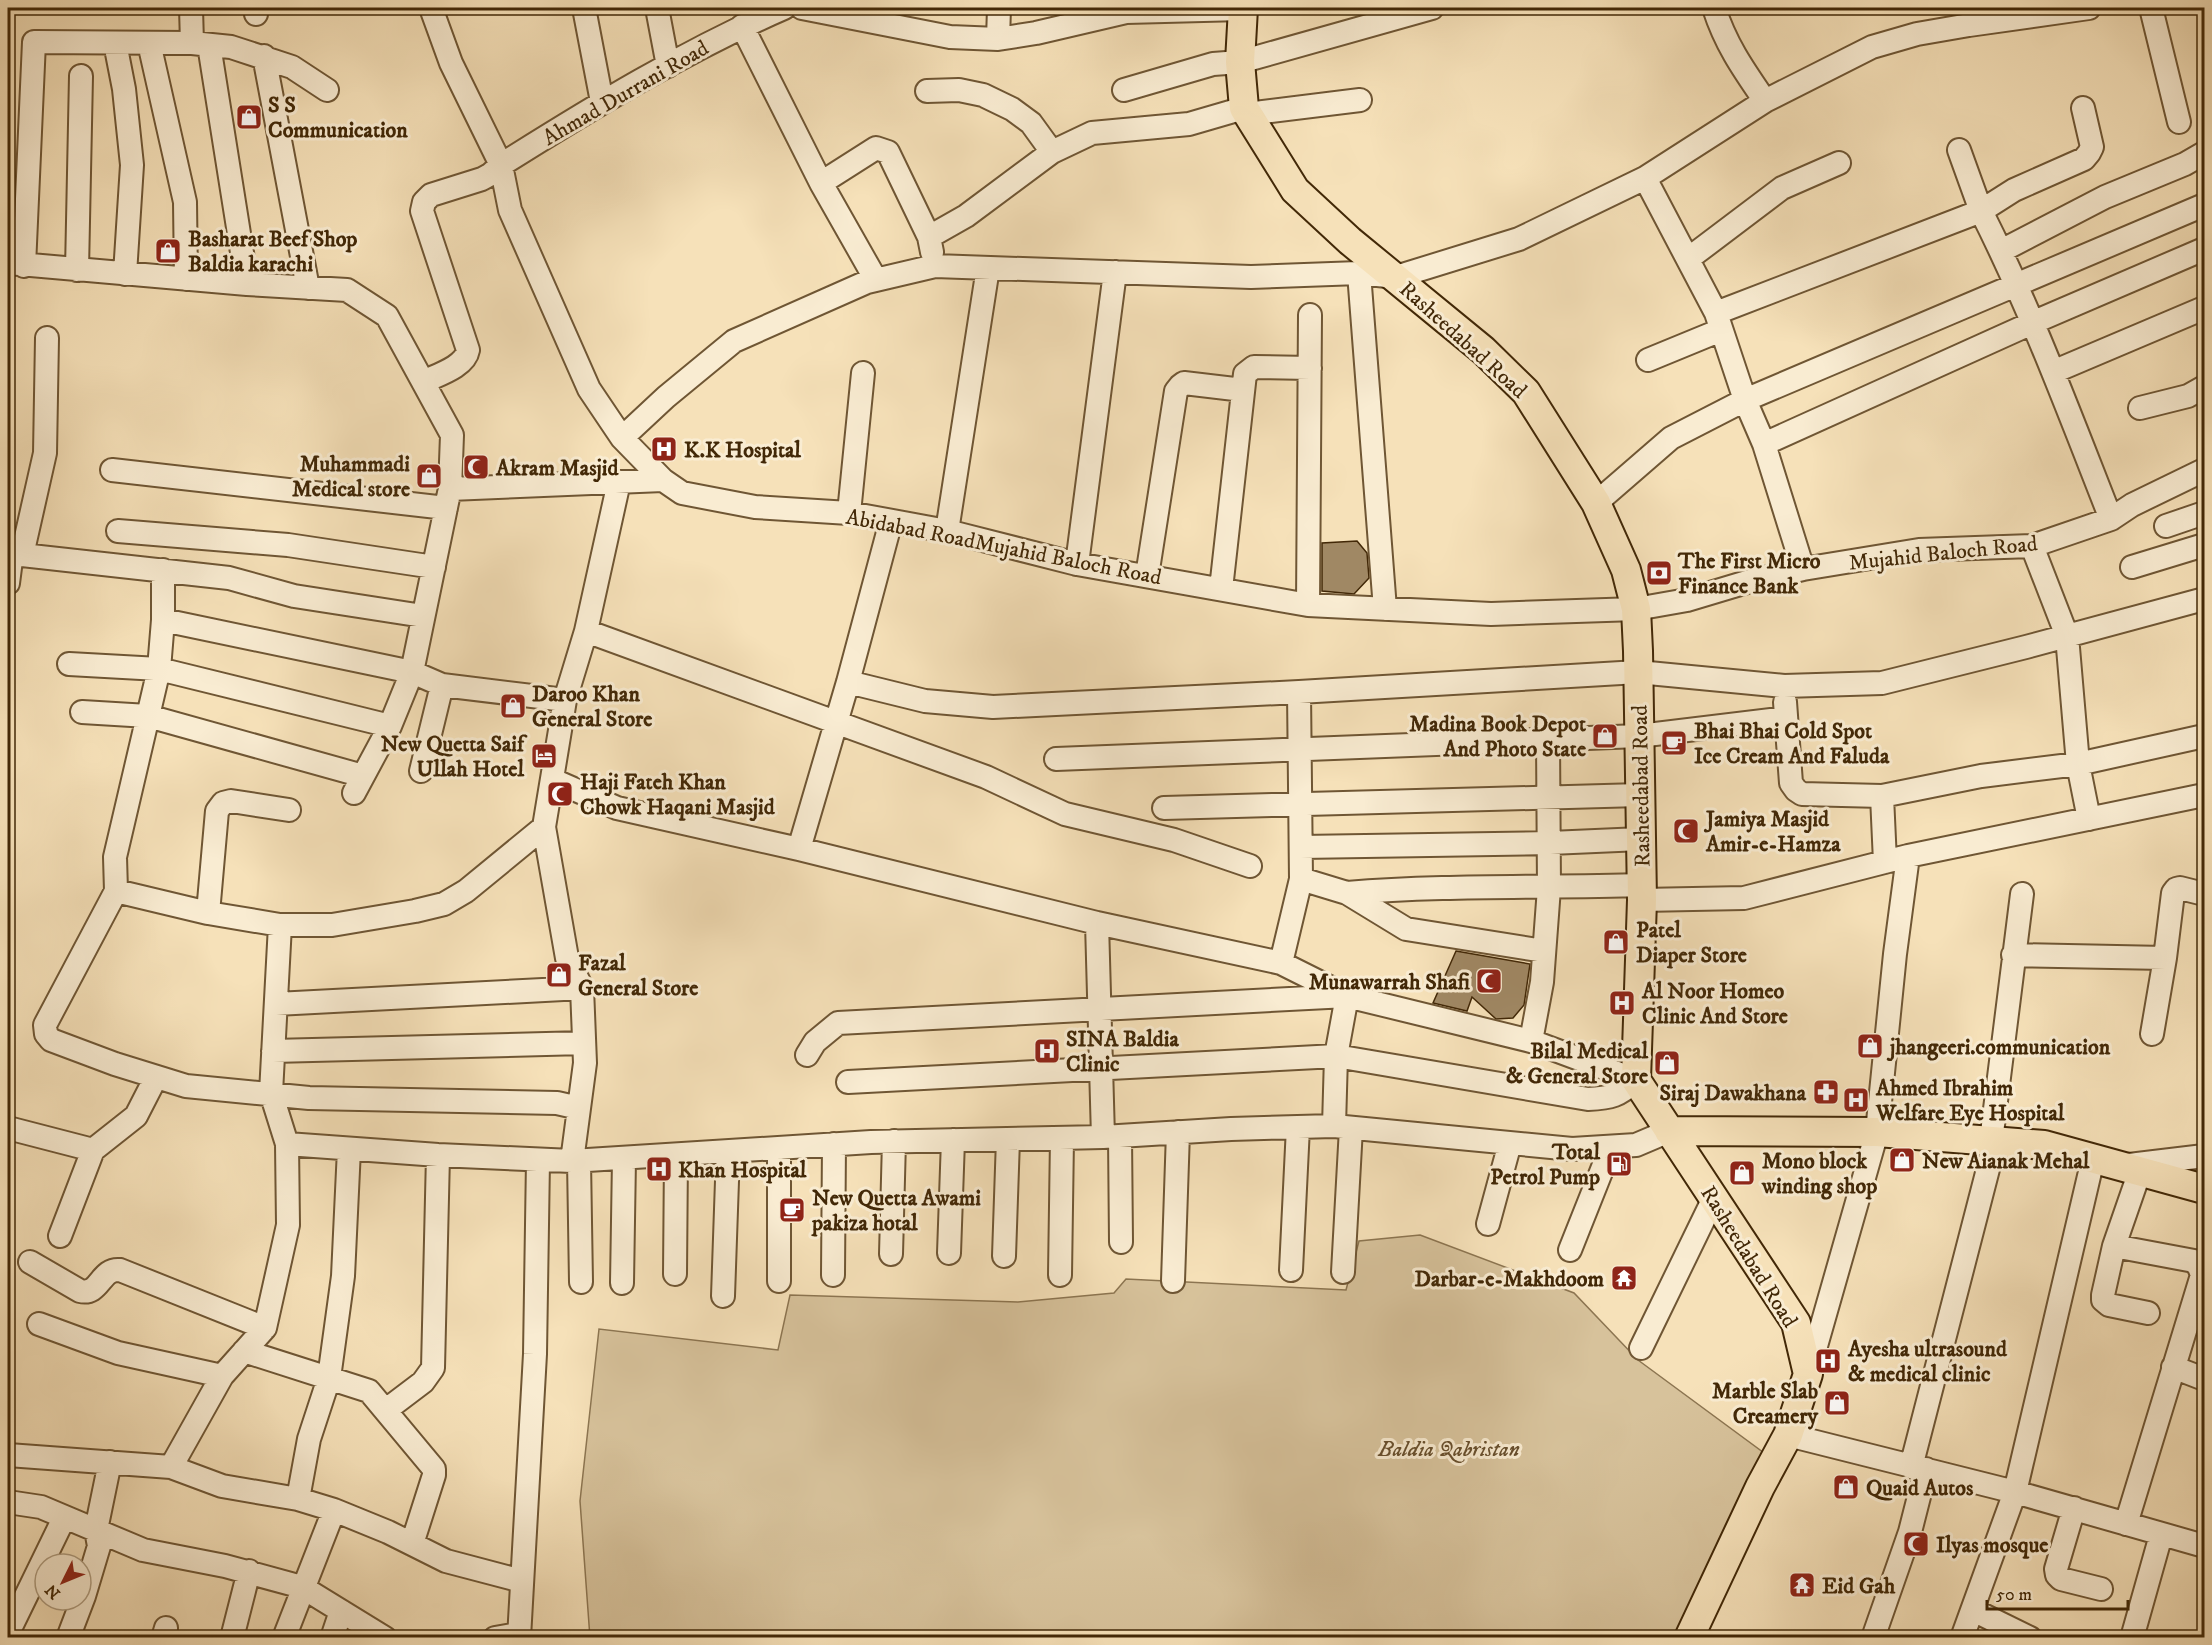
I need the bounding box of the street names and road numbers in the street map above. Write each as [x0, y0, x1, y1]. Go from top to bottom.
street label: Ahmad Durrani Road [538, 35, 714, 152]
street label: Rasheedabad Road [1394, 276, 1532, 404]
street label: Abidabad RoadMujahid Baloch Road [844, 504, 1164, 591]
street label: Mujahid Baloch Road [1847, 530, 2039, 577]
street label: Rasheedabad Road [1627, 705, 1656, 867]
street label: Rasheedabad Road [1694, 1181, 1803, 1333]

